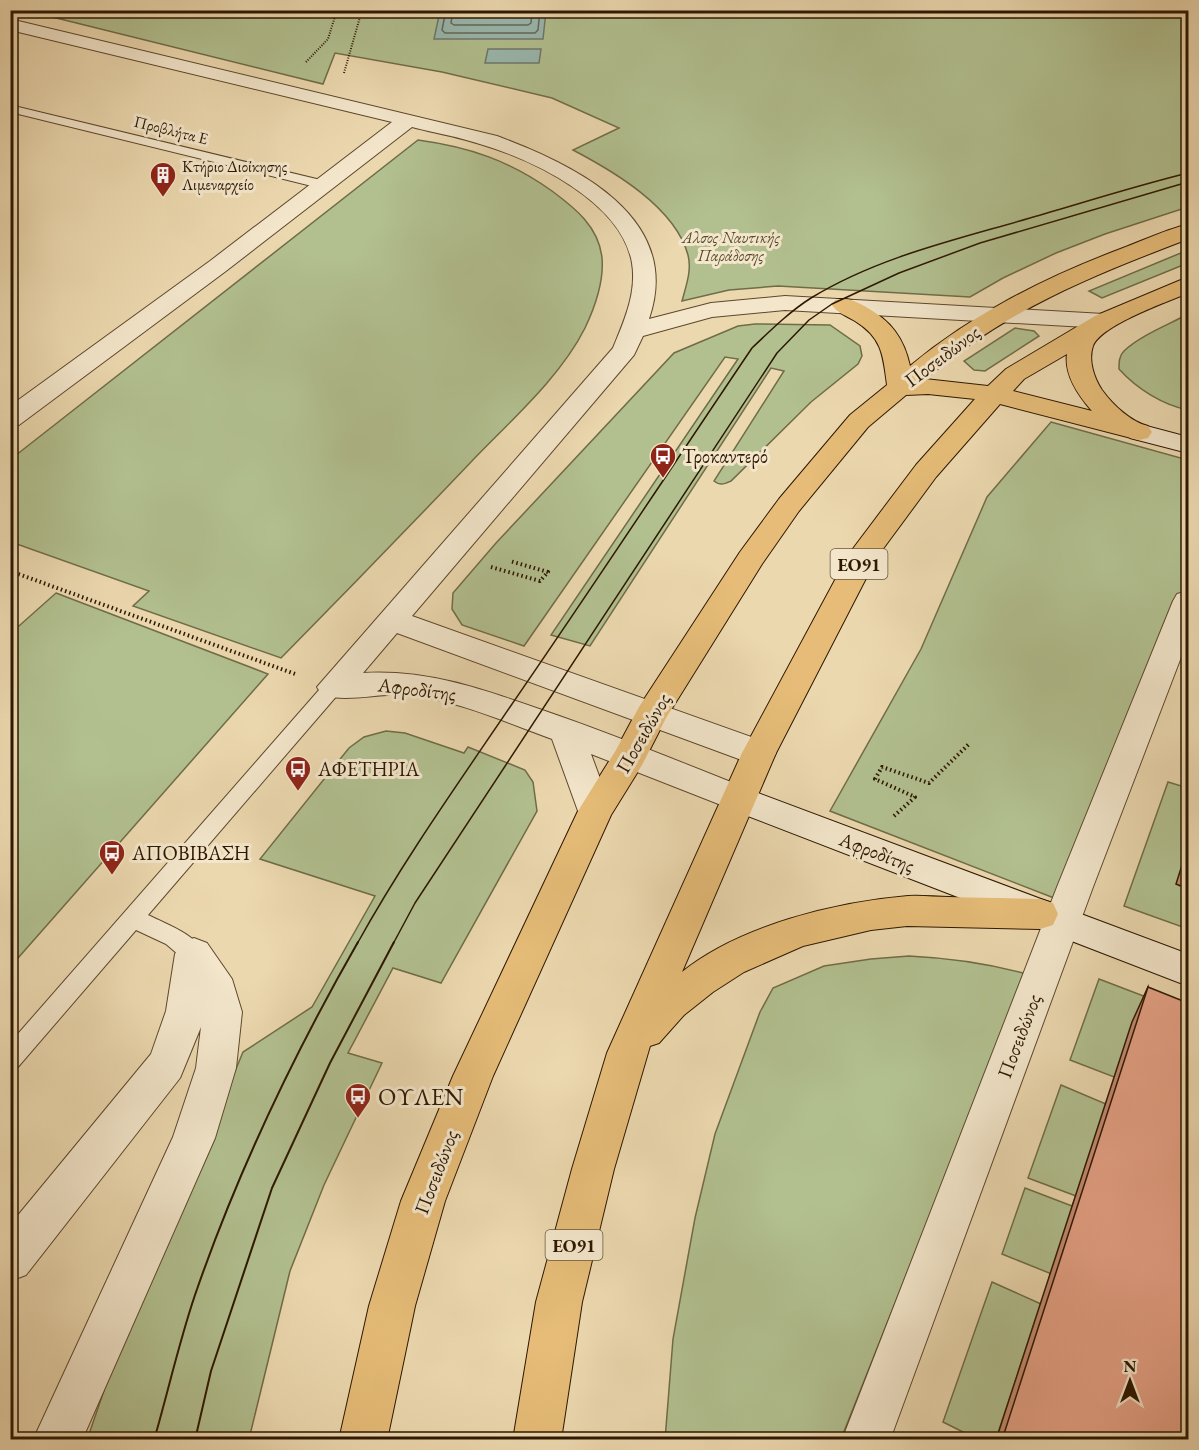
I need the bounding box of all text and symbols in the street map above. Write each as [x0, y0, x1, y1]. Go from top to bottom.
street label: Προβλήτα E [132, 111, 210, 149]
place label: Κτήριο Διοίκησης Λιμεναρχείο [181, 156, 288, 195]
building icon: Κτήριο Διοίκησης Λιμεναρχείο [148, 160, 178, 198]
park label: Αλσος Ναυτικής Παράδοσης [681, 227, 780, 266]
street label: Ποσειδώνος [899, 319, 985, 393]
bus stop icon: Τροκαντερό [648, 441, 678, 479]
place label: Τροκαντερό [682, 443, 768, 469]
road number: ΕΟ91 [830, 549, 888, 579]
street label: Αφροδίτης [375, 671, 458, 707]
street label: Ποσειδώνος [610, 688, 676, 778]
bus stop icon: ΑΦΕΤΗΡΙΑ [283, 754, 313, 792]
place label: ΑΦΕΤΗΡΙΑ [317, 756, 419, 782]
street label: Αφροδίτης [835, 825, 918, 878]
bus stop icon: ΑΠΟΒΙΒΑΣΗ [97, 838, 127, 876]
place label: ΑΠΟΒΙΒΑΣΗ [131, 840, 250, 866]
street label: Ποσειδώνος [991, 990, 1047, 1082]
bus stop icon: ΟΥΛΕΝ [343, 1081, 373, 1119]
place label: ΟΥΛΕΝ [378, 1081, 463, 1112]
street label: Ποσειδώνος [408, 1126, 464, 1218]
road number: ΕΟ91 [546, 1230, 602, 1260]
north arrow [1100, 1351, 1160, 1411]
text: N [1124, 1356, 1137, 1377]

